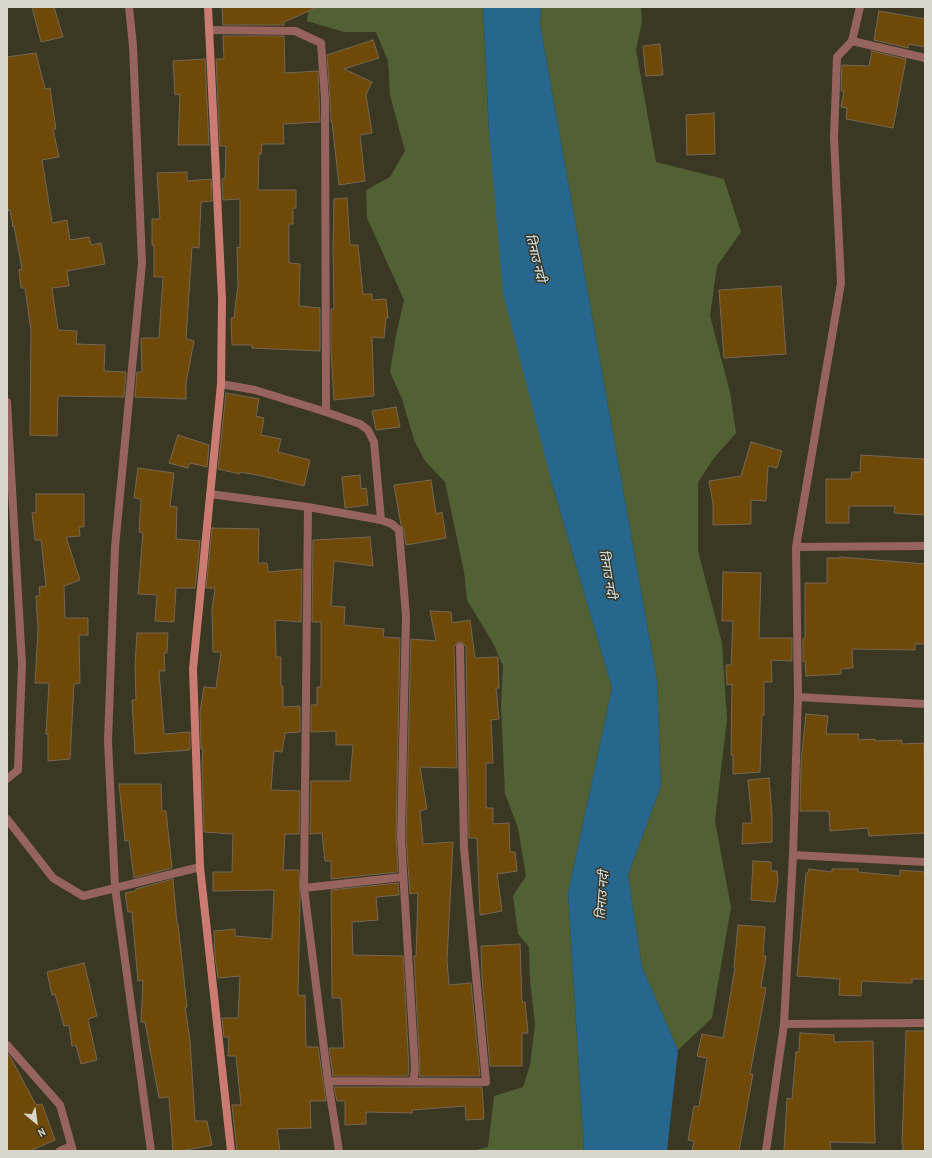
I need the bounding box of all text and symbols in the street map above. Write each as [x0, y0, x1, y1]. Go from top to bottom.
water label: तिनाउ नदी [522, 232, 548, 284]
water label: तिनाउ नदी [595, 549, 619, 599]
water label: तिनाउ नदी [594, 870, 612, 920]
north arrow [16, 1102, 56, 1142]
text: N [36, 1125, 48, 1140]

